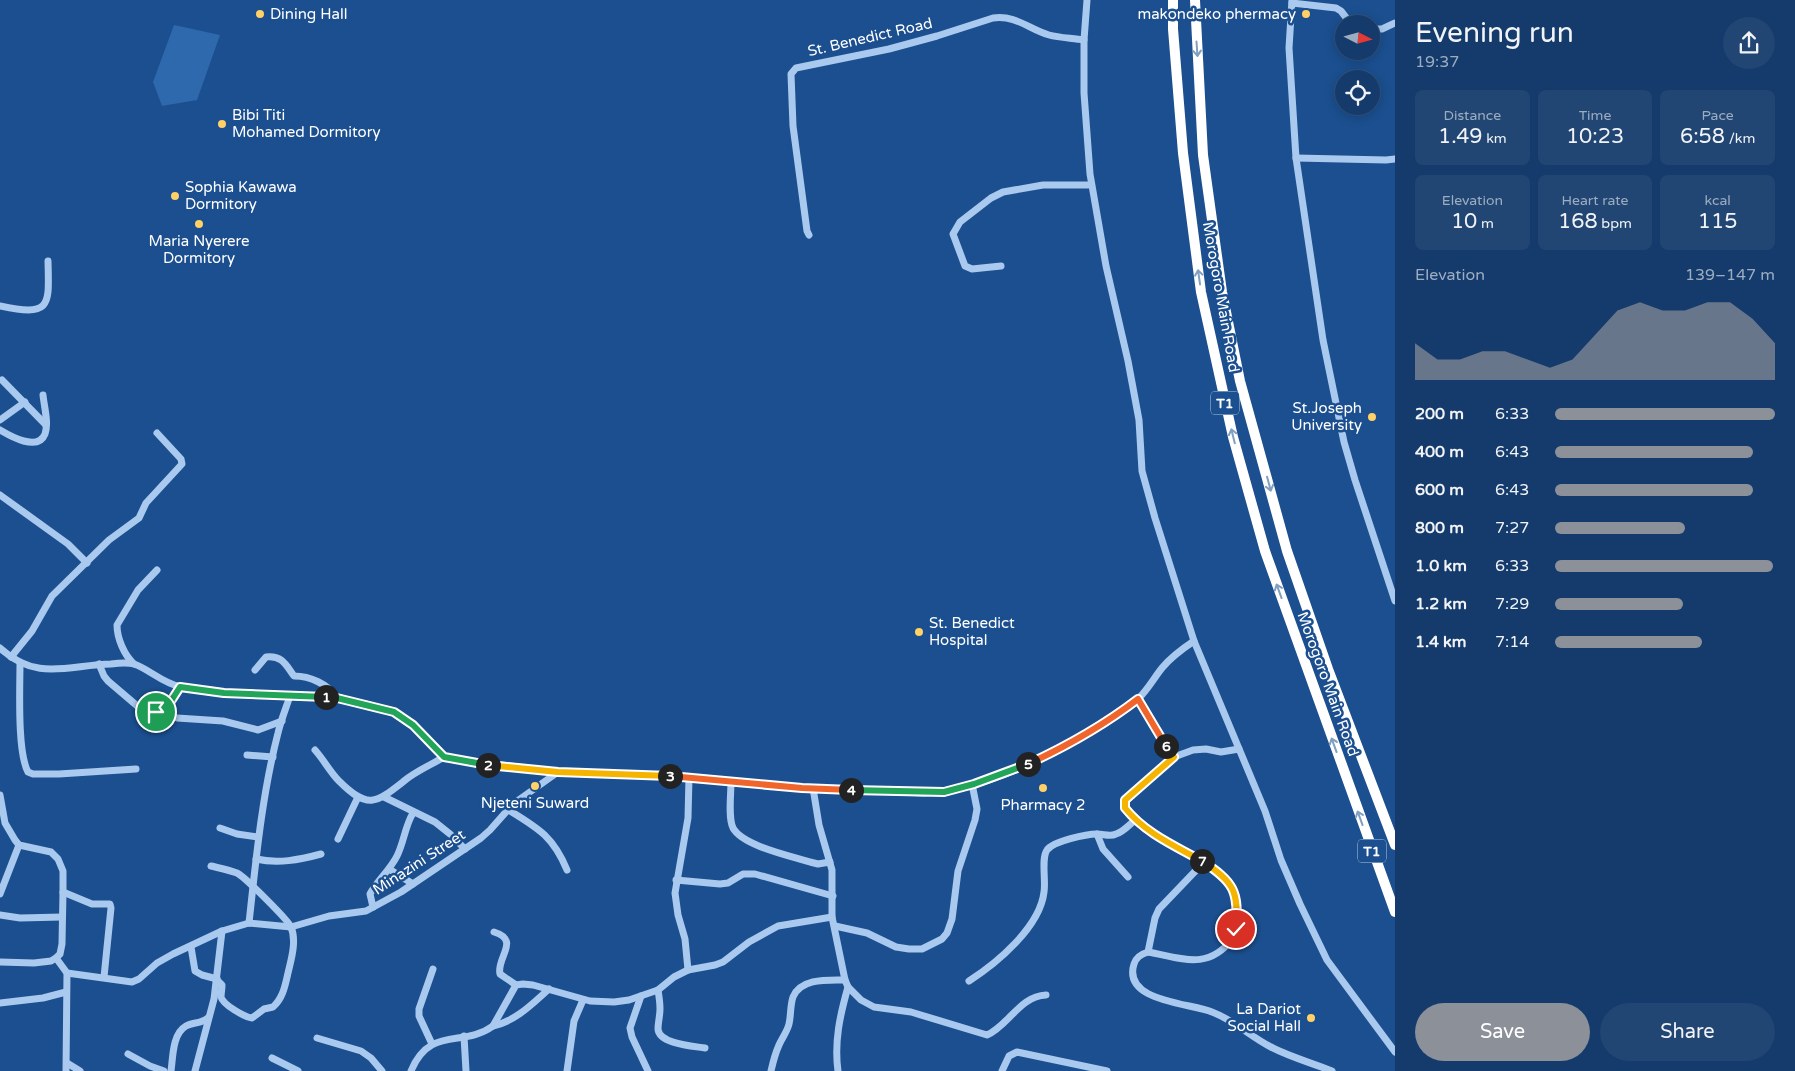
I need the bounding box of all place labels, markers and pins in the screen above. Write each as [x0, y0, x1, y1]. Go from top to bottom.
place label: Dining Hall [270, 5, 347, 23]
place label: makondeko phermacy [1137, 5, 1296, 23]
marker: Dining Hall [254, 8, 266, 20]
marker: makondeko phermacy [1300, 8, 1312, 20]
place label: Bibi Titi Mohamed Dormitory [232, 106, 381, 141]
marker: Bibi Titi Mohamed Dormitory [216, 118, 228, 130]
place label: Sophia Kawawa Dormitory [185, 178, 297, 213]
marker: Sophia Kawawa Dormitory [169, 190, 181, 202]
marker: Maria Nyerere Dormitory [193, 218, 205, 230]
place label: Maria Nyerere Dormitory [148, 232, 250, 267]
place label: St.Joseph University [1291, 399, 1362, 434]
marker: St.Joseph University [1366, 411, 1378, 423]
place label: St. Benedict Hospital [929, 614, 1015, 649]
marker: St. Benedict Hospital [913, 626, 925, 638]
pin: 1 [314, 684, 338, 710]
pin [135, 691, 177, 733]
pin: 6 [1154, 734, 1178, 758]
pin: 2 [476, 752, 500, 778]
pin: 5 [1016, 752, 1040, 776]
pin: 3 [658, 764, 682, 788]
pin: 4 [838, 778, 864, 802]
marker: Njeteni Suward [529, 780, 541, 792]
marker: Pharmacy 2 [1037, 782, 1049, 794]
place label: Njeteni Suward [481, 794, 589, 812]
place label: Pharmacy 2 [1001, 796, 1085, 814]
pin: 7 [1190, 848, 1214, 874]
pin [1215, 908, 1257, 950]
place label: La Dariot Social Hall [1228, 1000, 1301, 1035]
marker: La Dariot Social Hall [1305, 1012, 1317, 1024]

